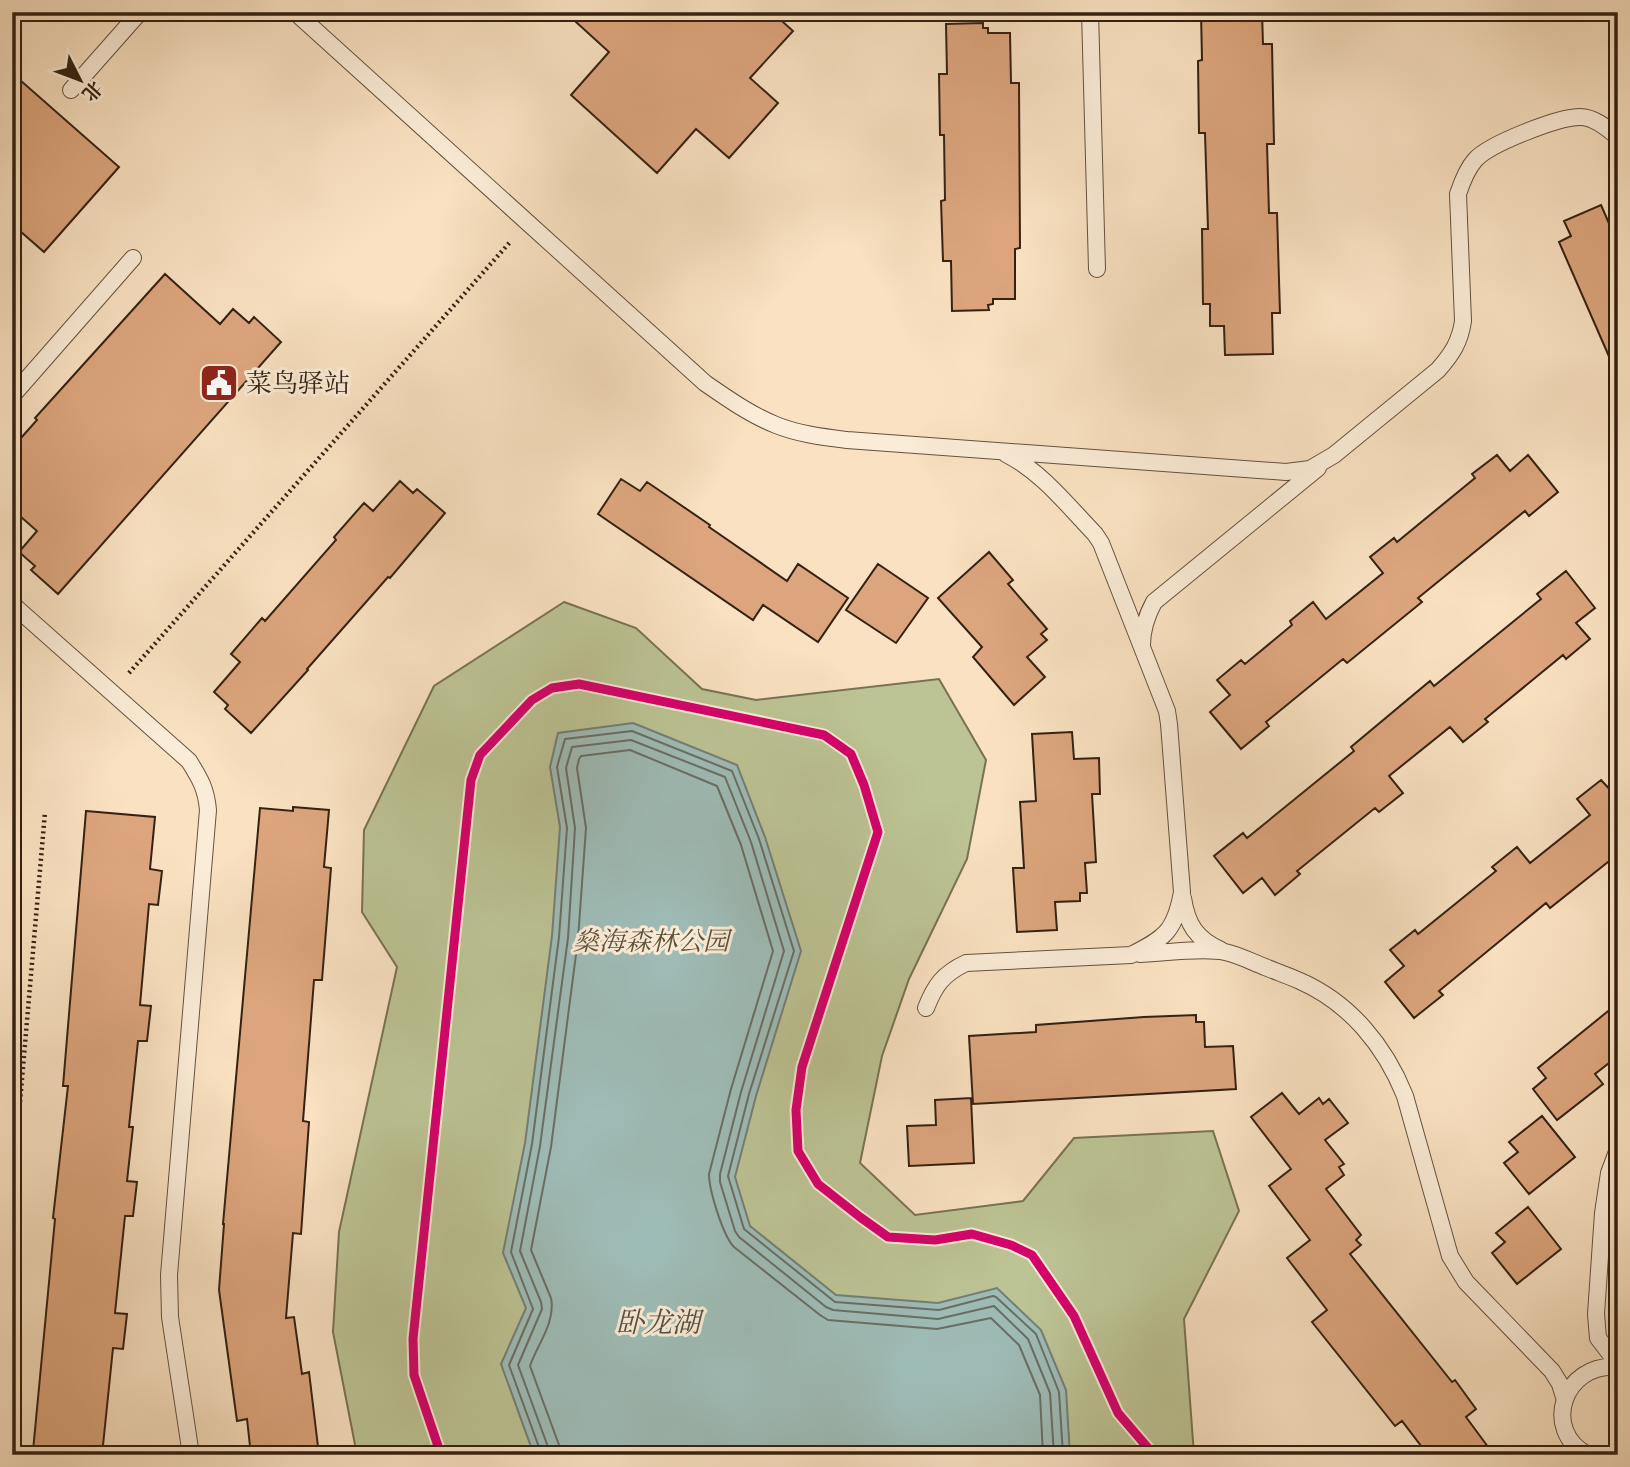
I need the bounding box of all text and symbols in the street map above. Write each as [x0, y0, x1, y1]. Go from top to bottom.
north arrow [46, 46, 116, 116]
text: 北 [77, 76, 108, 106]
public building icon: 菜鸟驿站 [198, 362, 240, 404]
place label: 菜鸟驿站 [246, 366, 350, 400]
park label: 燊海森林公园 [573, 924, 733, 958]
water label: 卧龙湖 [616, 1304, 705, 1340]

